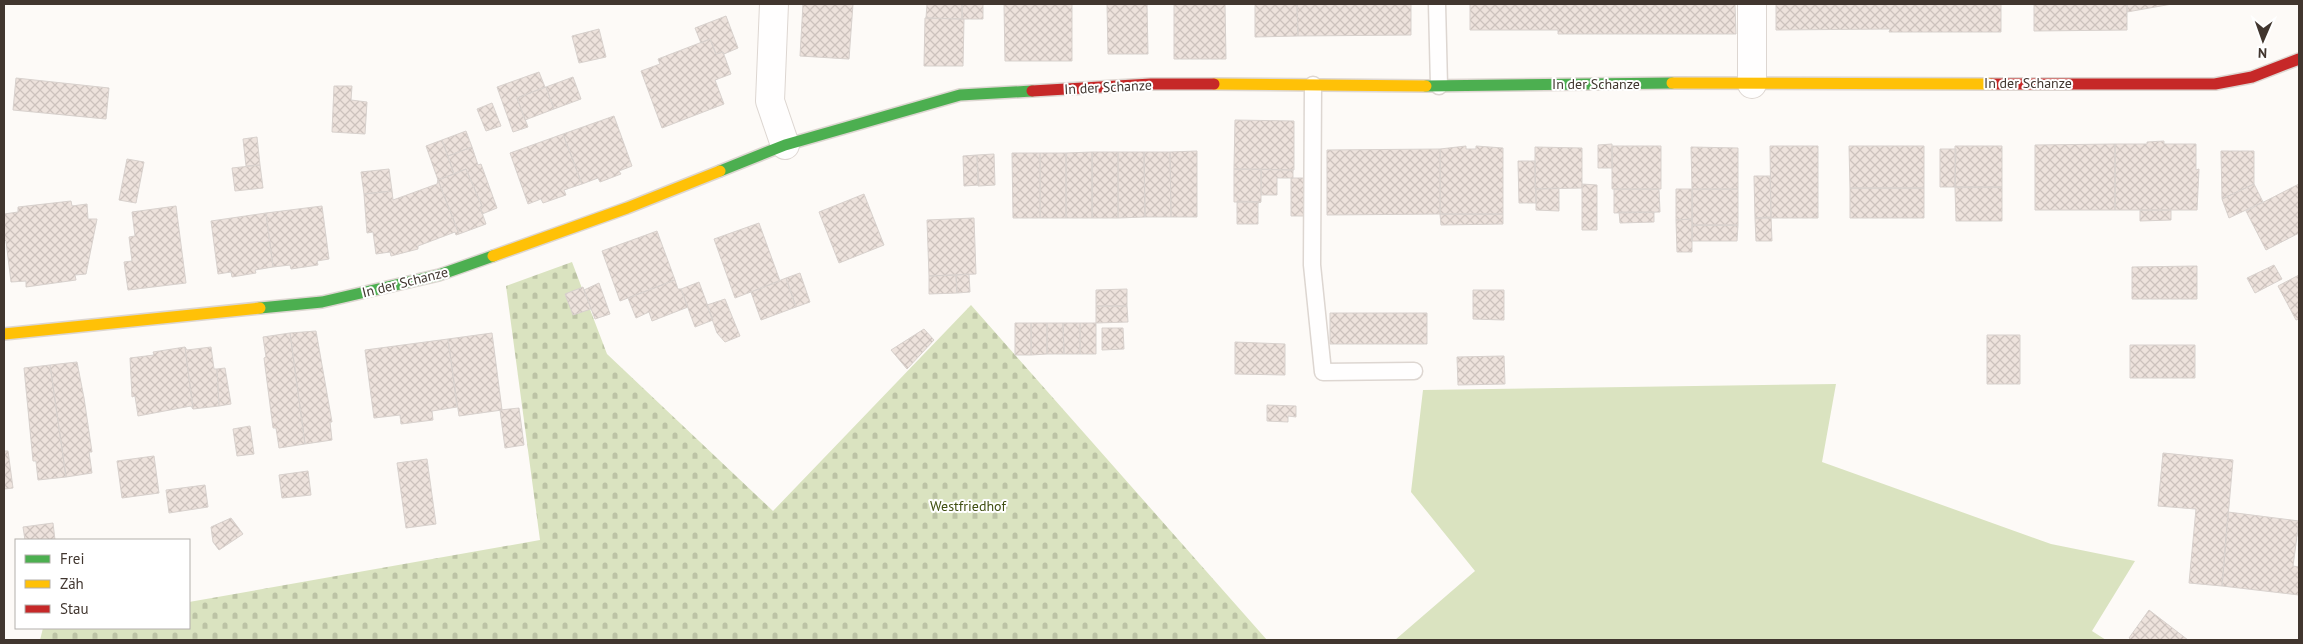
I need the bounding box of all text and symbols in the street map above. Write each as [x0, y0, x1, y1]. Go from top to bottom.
north arrow [2238, 15, 2288, 65]
text: N [2258, 44, 2267, 62]
street label: In der Schanze [1984, 74, 2072, 92]
street label: In der Schanze [1552, 75, 1640, 93]
street label: In der Schanze [1064, 76, 1152, 98]
street label: In der Schanze [360, 263, 450, 301]
park label: Westfriedhof [930, 497, 1006, 515]
legend [15, 539, 190, 629]
text: Frei [60, 549, 85, 568]
text: Zäh [60, 574, 84, 593]
text: Stau [60, 599, 89, 618]

